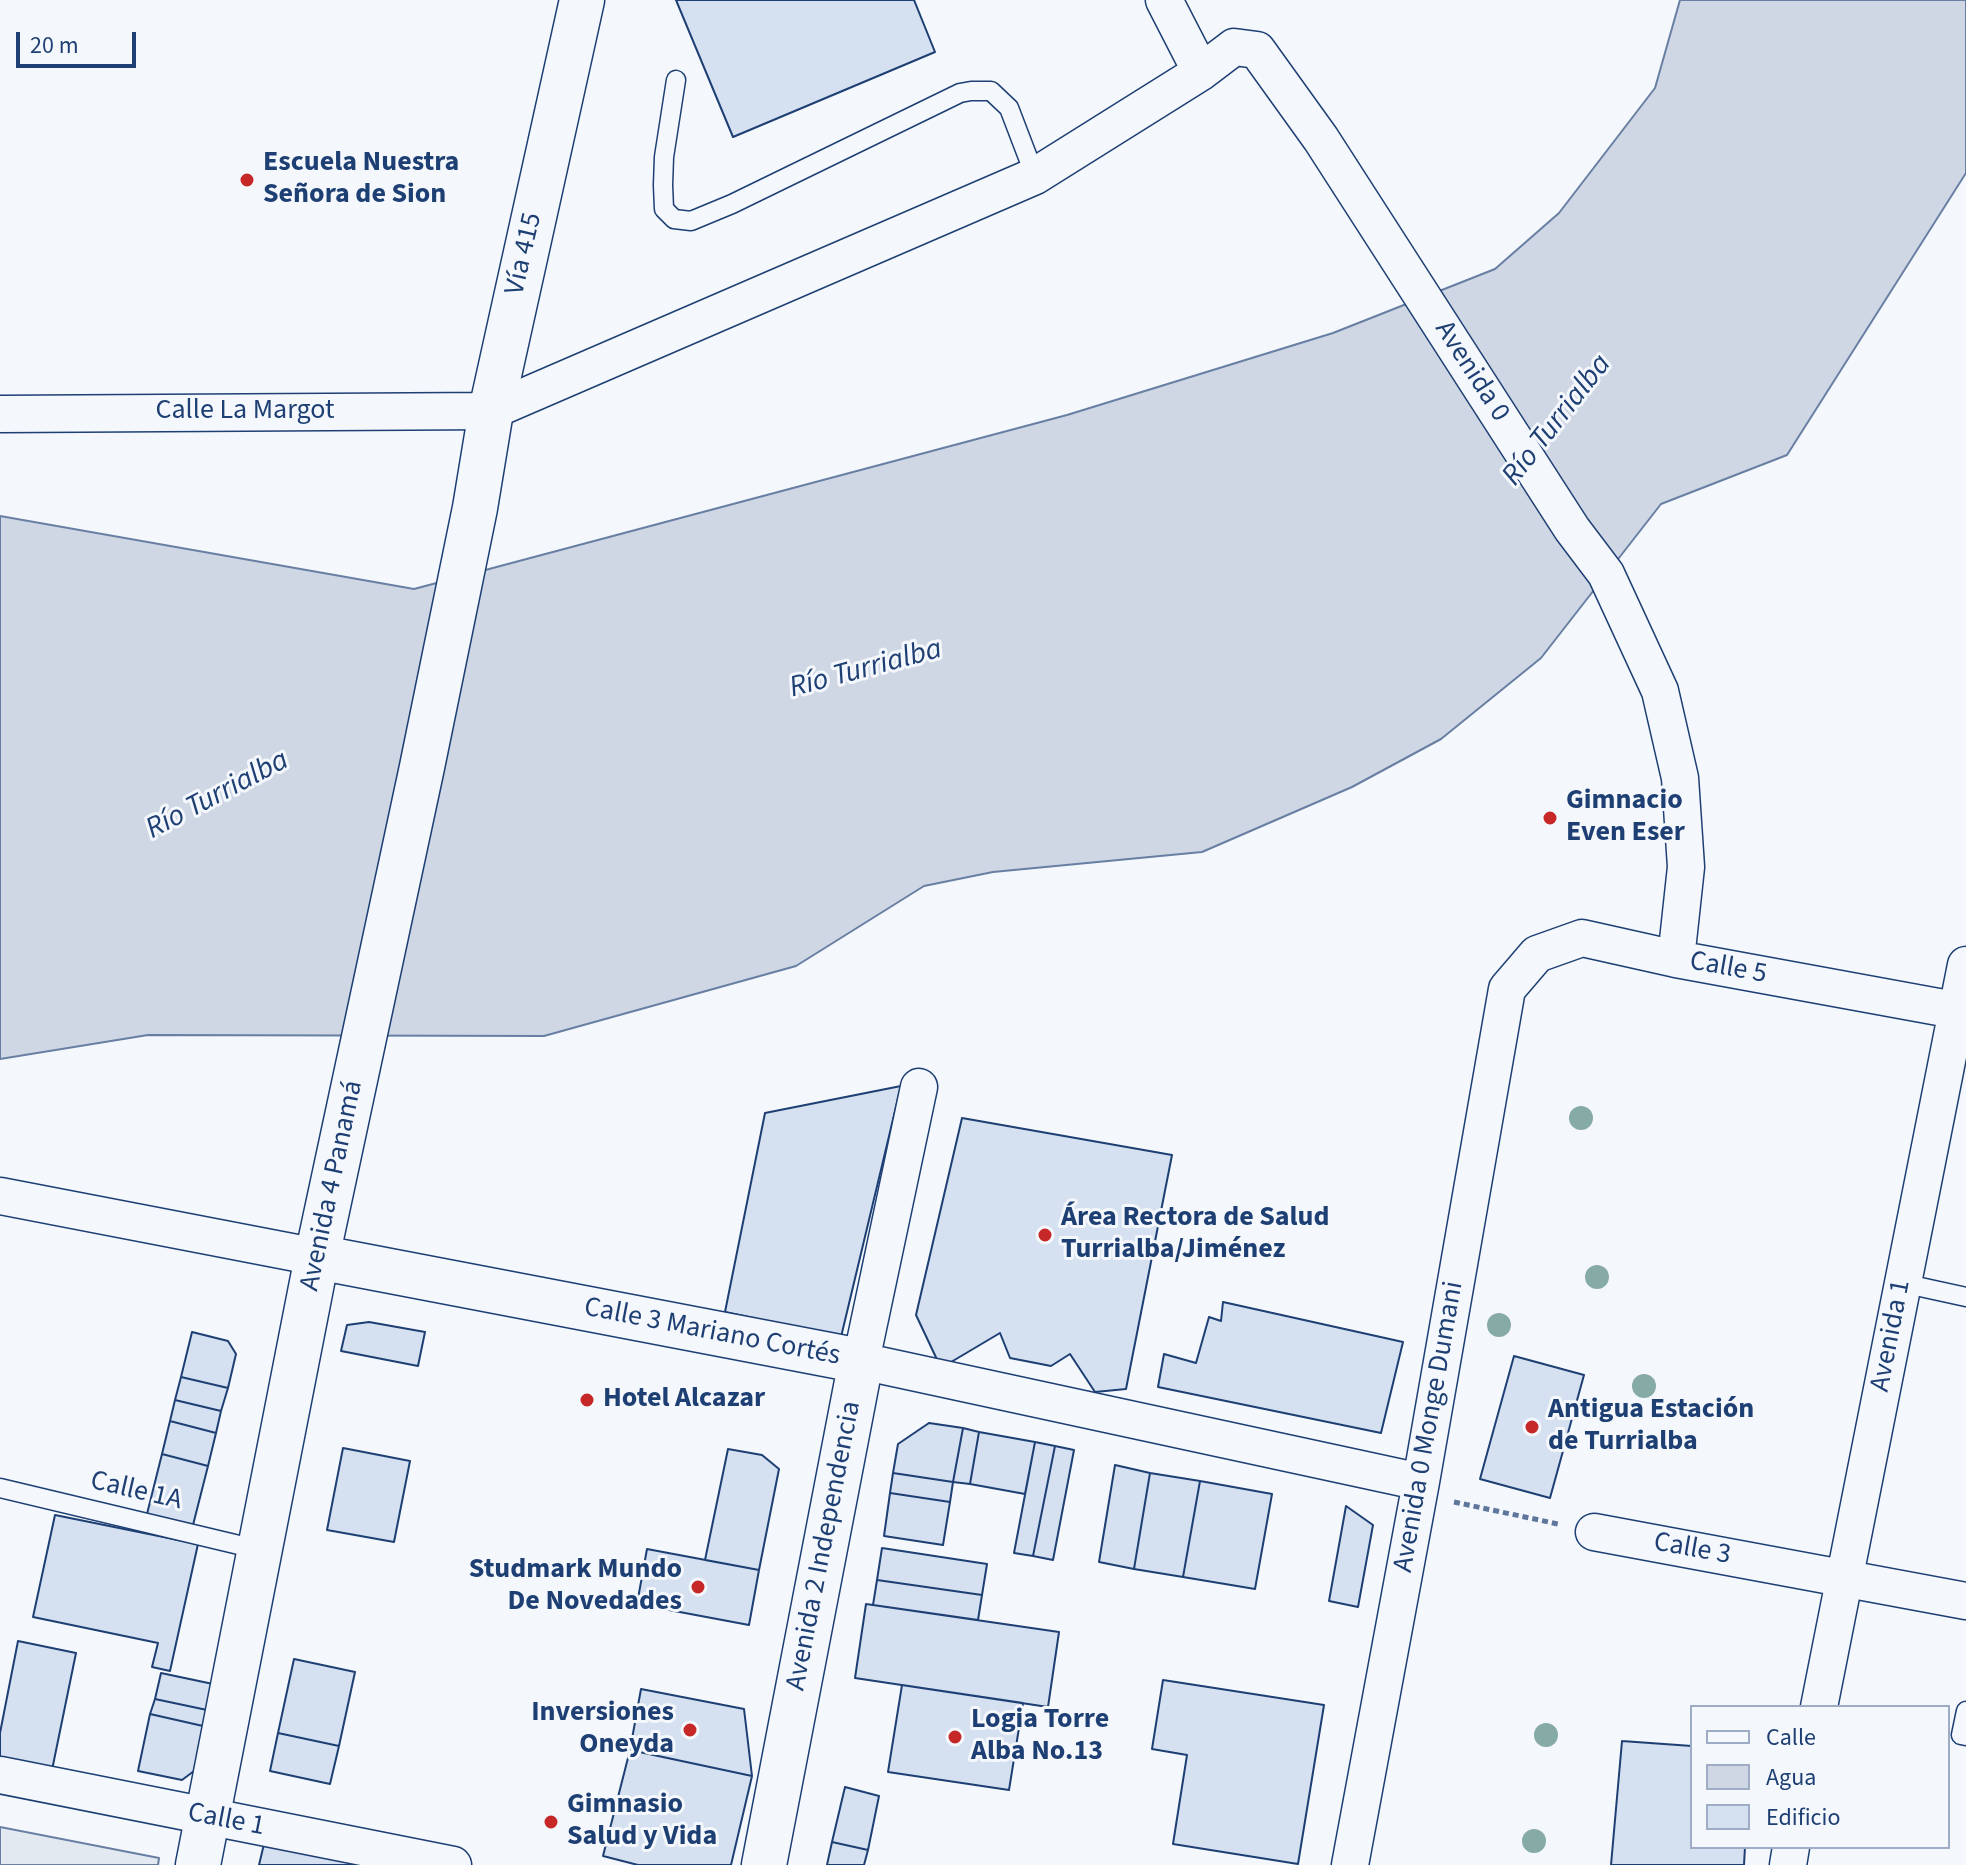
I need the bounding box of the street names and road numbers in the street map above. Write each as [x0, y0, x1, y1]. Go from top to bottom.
street label: Vía 415 [499, 210, 551, 298]
street label: Avenida 0 [1426, 315, 1516, 429]
street label: Calle La Margot [156, 395, 334, 429]
street label: Calle 5 [1687, 946, 1769, 992]
street label: Avenida 4 Panamá [294, 1078, 372, 1294]
street label: Avenida 1 [1865, 1277, 1919, 1395]
street label: Avenida 0 Monge Dumani [1388, 1279, 1472, 1575]
street label: Calle 3 Mariano Cortés [581, 1292, 843, 1374]
street label: Avenida 2 Independencia [780, 1398, 870, 1694]
street label: Calle 1A [87, 1465, 185, 1519]
street label: Calle 3 [1651, 1527, 1733, 1573]
street label: Calle 1 [185, 1797, 267, 1845]

